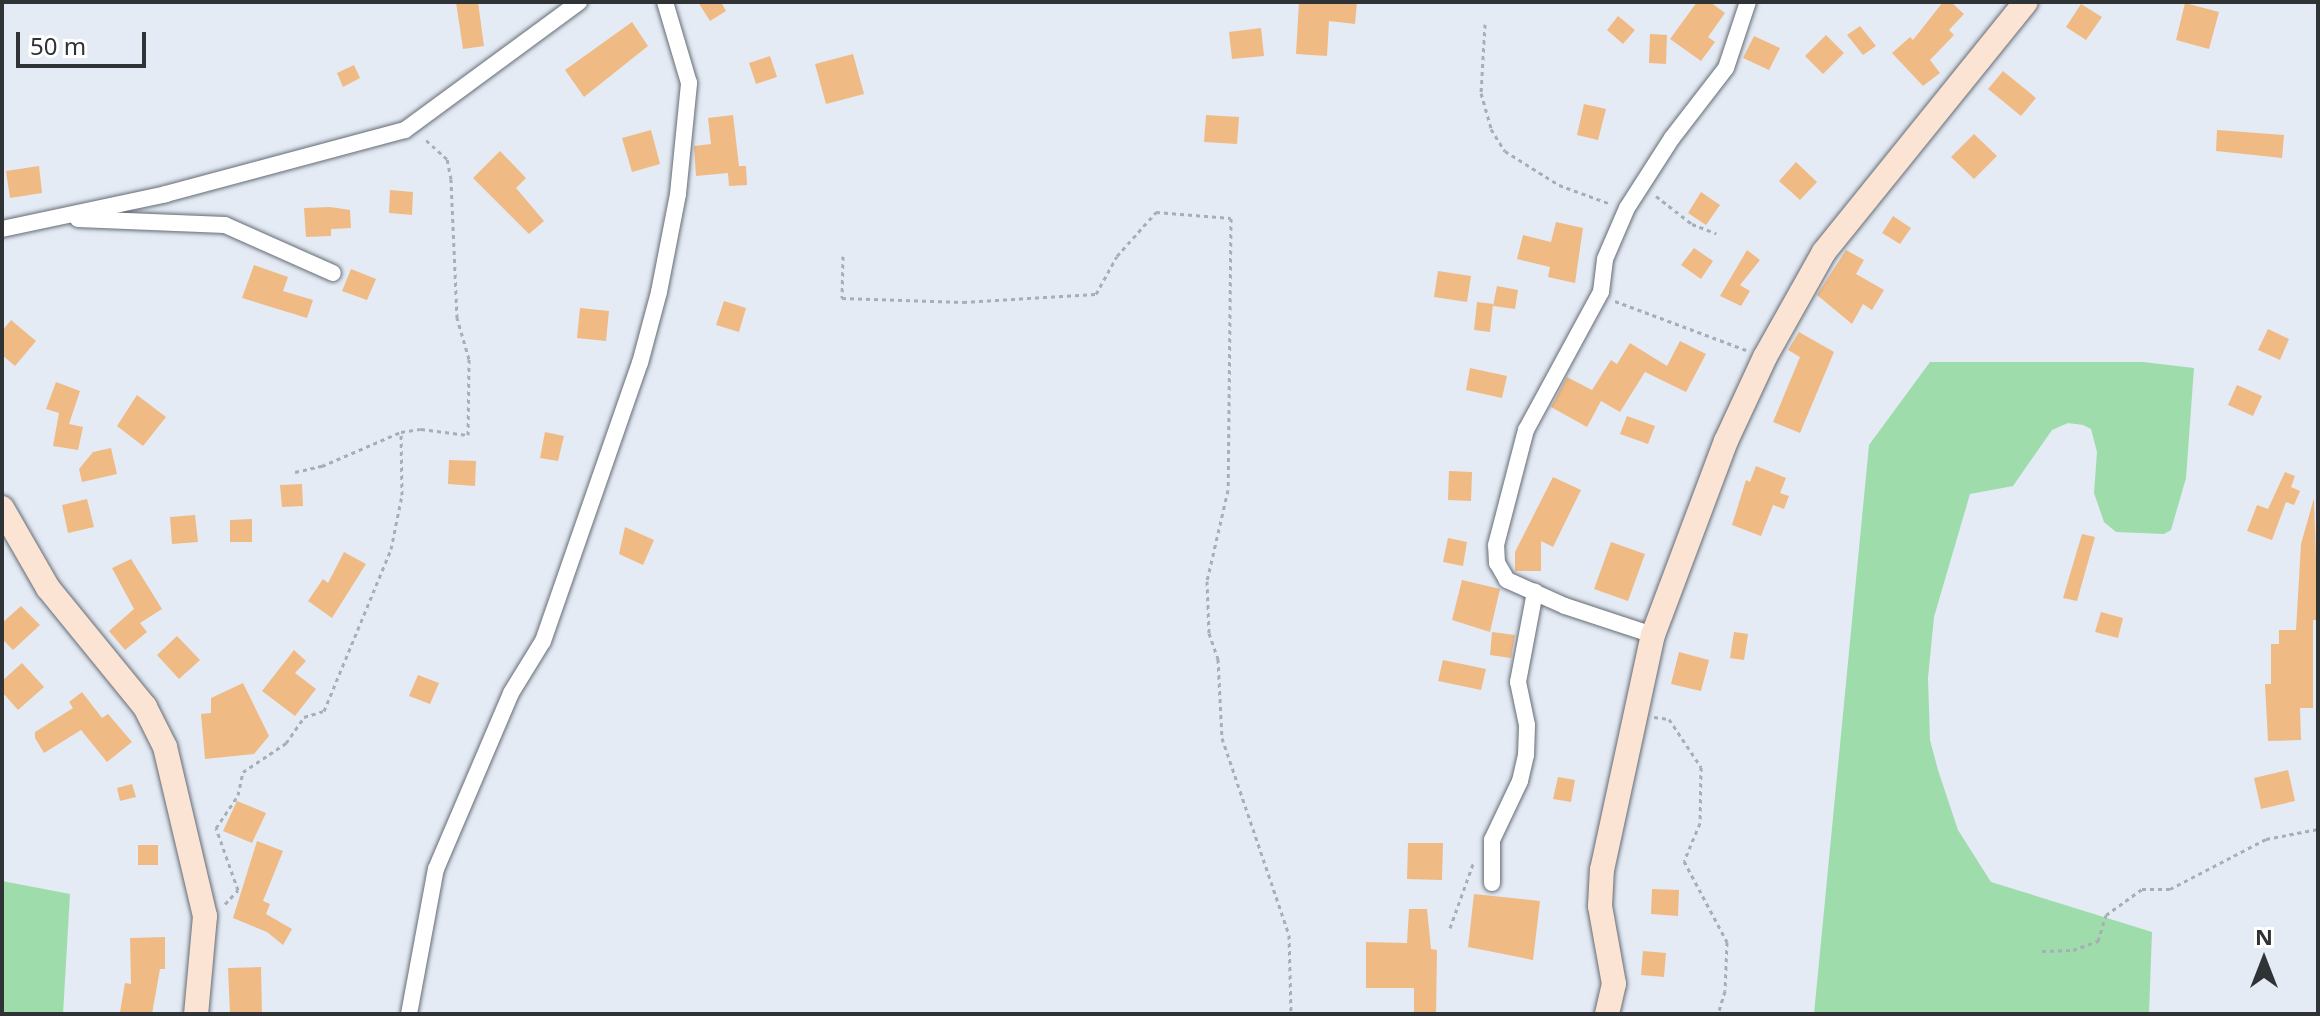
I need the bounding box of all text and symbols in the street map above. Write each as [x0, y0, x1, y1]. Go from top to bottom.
scale bar [20, 16, 150, 66]
text: 50 m [30, 29, 86, 62]
north arrow [2224, 920, 2304, 1000]
text: N [2255, 921, 2273, 951]

